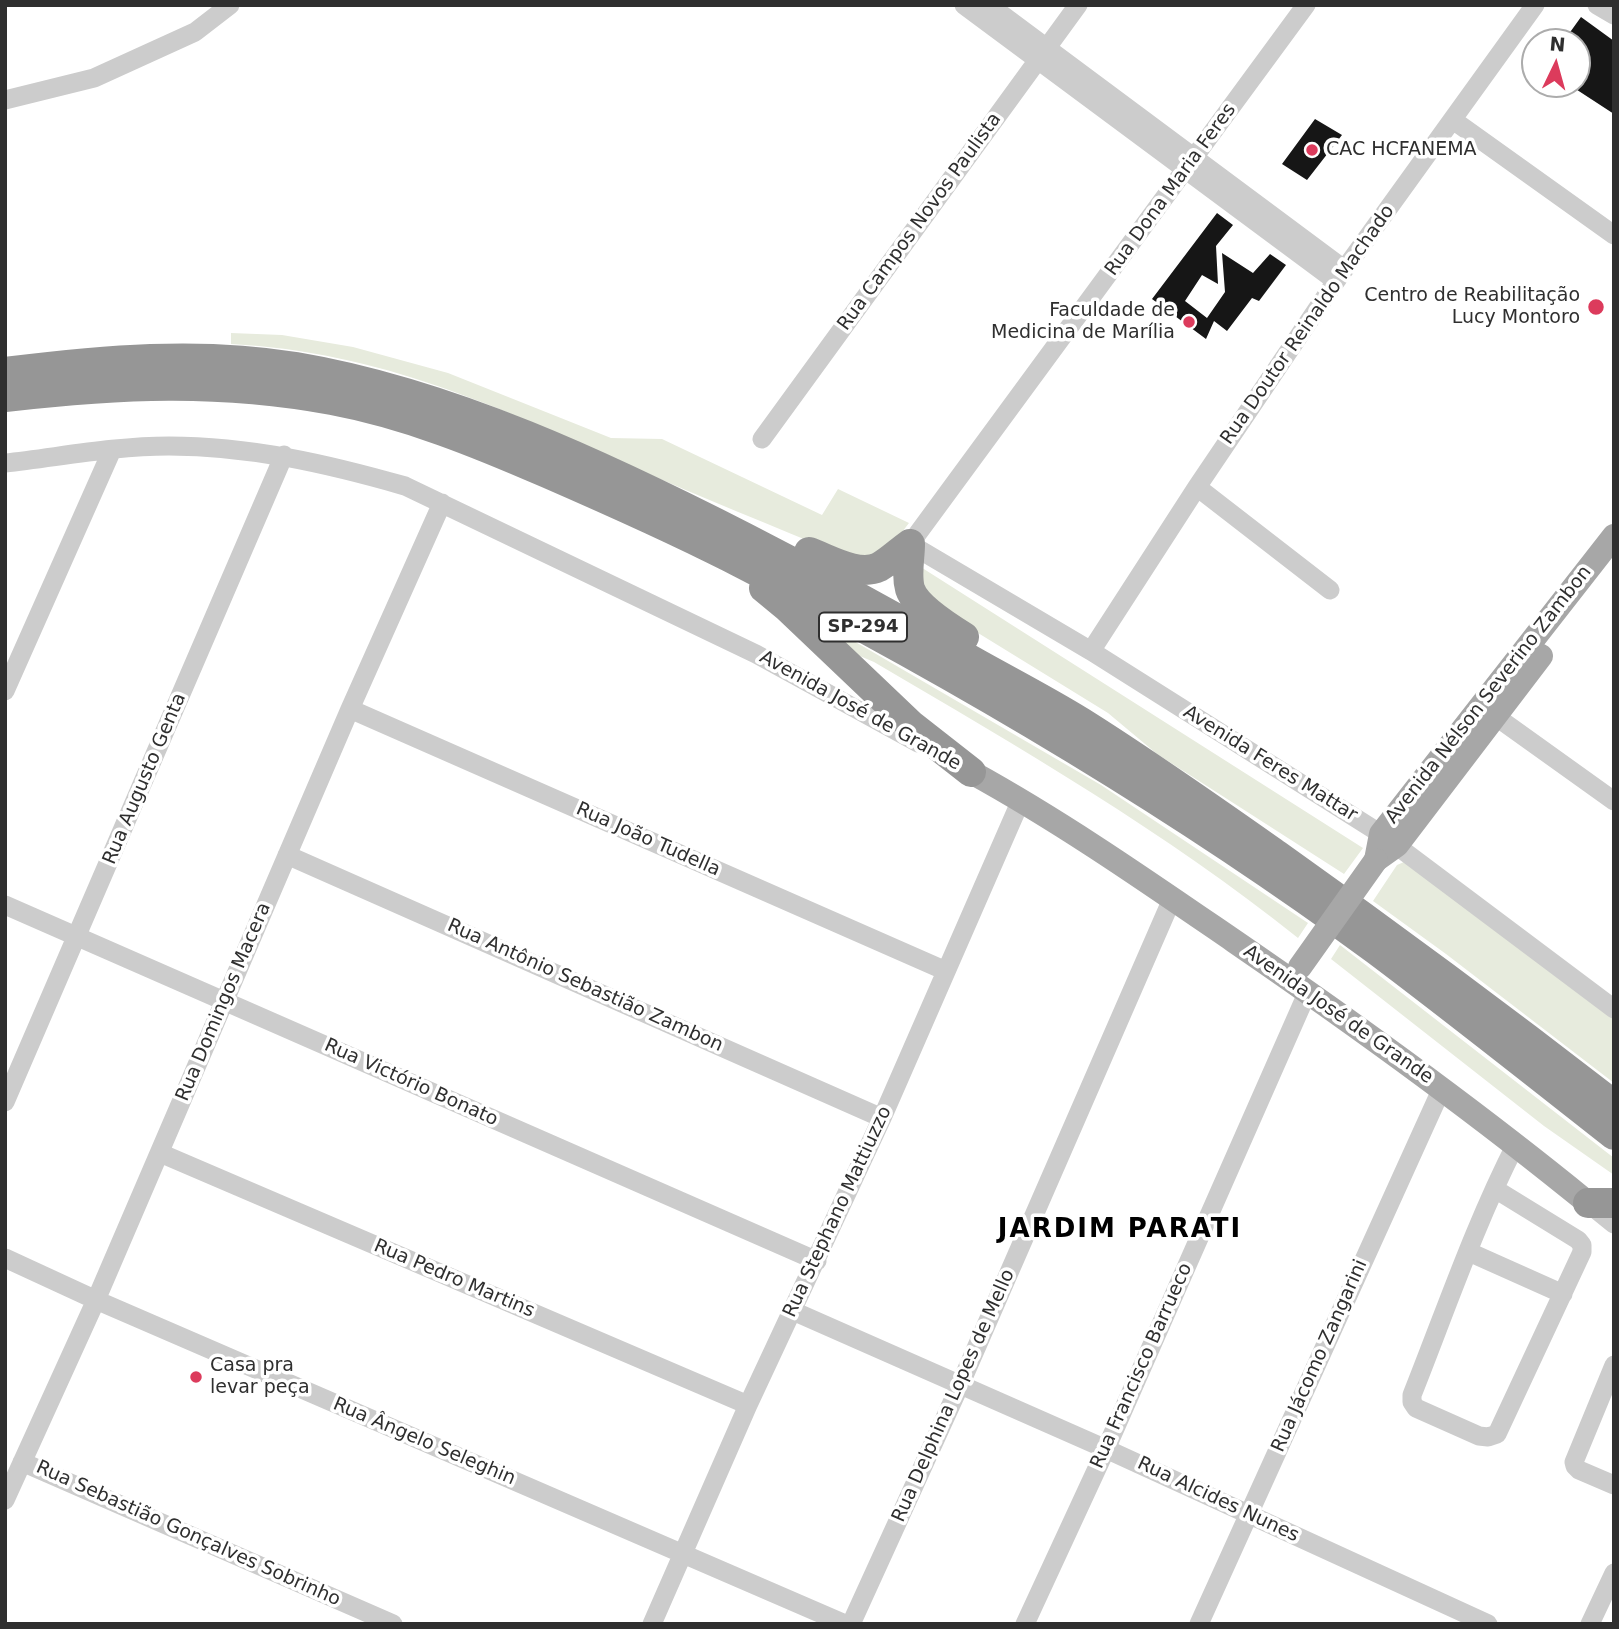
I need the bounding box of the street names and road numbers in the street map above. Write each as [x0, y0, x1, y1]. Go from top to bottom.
street label: Rua Dona Maria Feres [1101, 99, 1241, 281]
street label: Rua Campos Novos Paulista [833, 109, 1007, 335]
street label: Rua Doutor Reinaldo Machado [1216, 201, 1400, 449]
street label: Avenida Nélson Severino Zambon [1381, 561, 1597, 829]
road number: SP-294 [819, 612, 907, 642]
street label: Avenida José de Grande [755, 646, 965, 776]
street label: Rua Augusto Genta [99, 690, 191, 868]
street label: Avenida Feres Mattar [1179, 701, 1361, 827]
street label: Rua João Tudella [572, 798, 724, 882]
street label: Rua Domingos Macera [172, 899, 276, 1105]
street label: Rua Antônio Sebastião Zambon [444, 915, 726, 1057]
street label: Avenida José de Grande [1239, 941, 1437, 1089]
street label: Rua Victório Bonato [321, 1034, 501, 1132]
street label: Rua Stephano Mattiuzzo [779, 1103, 897, 1321]
street label: Rua Pedro Martins [370, 1235, 538, 1323]
street label: Rua Jácomo Zangarini [1267, 1256, 1373, 1456]
street label: Rua Francisco Barrueco [1086, 1260, 1198, 1472]
street label: Rua Delphina Lopes de Mello [888, 1266, 1020, 1526]
street label: Rua Ângelo Seleghin [329, 1393, 519, 1491]
street label: Rua Alcides Nunes [1134, 1453, 1302, 1547]
street label: Rua Sebastião Gonçalves Sobrinho [32, 1456, 344, 1612]

